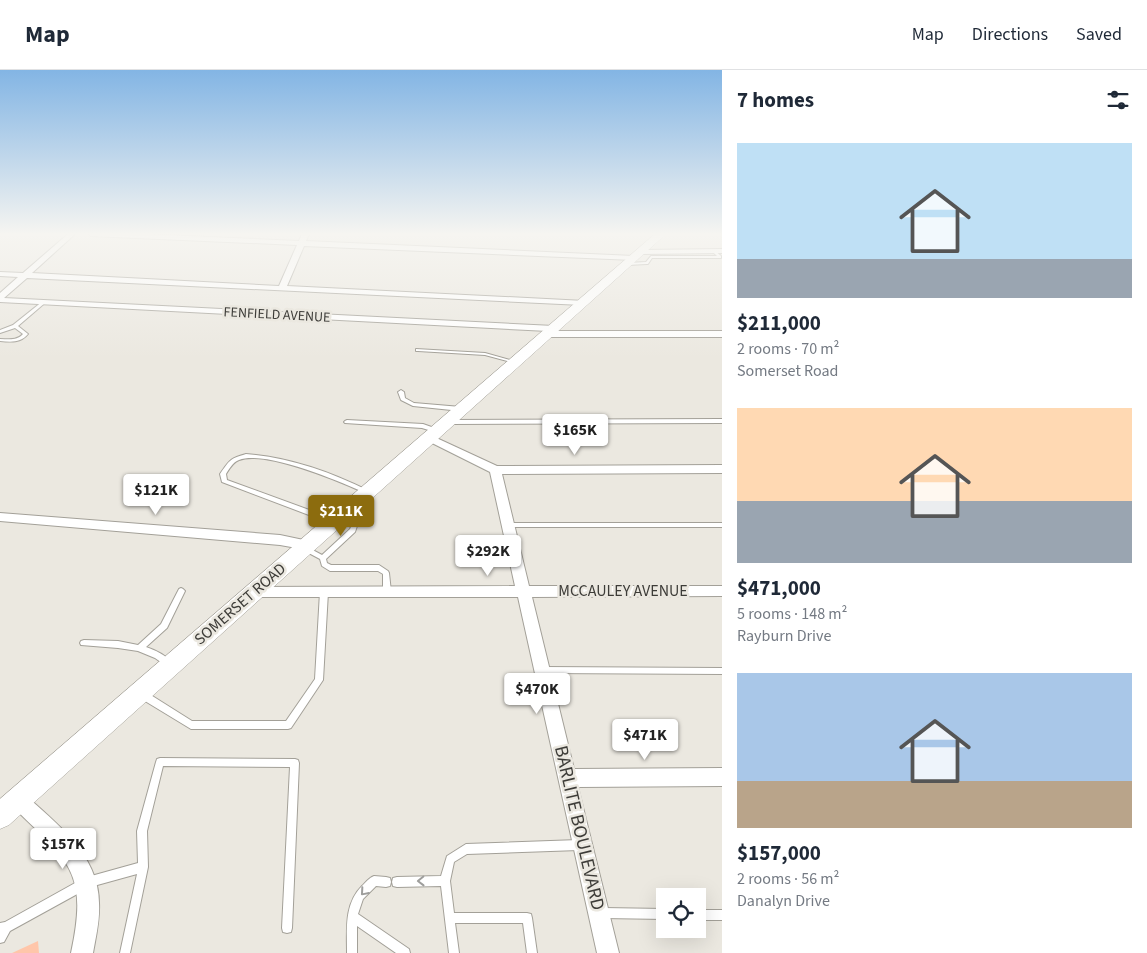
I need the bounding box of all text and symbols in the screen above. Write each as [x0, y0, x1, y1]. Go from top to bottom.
text: Map [25, 17, 70, 52]
text: Map [912, 22, 944, 47]
text: Directions [972, 22, 1048, 47]
text: Saved [1076, 22, 1122, 47]
text: 7 homes [737, 85, 814, 115]
icon: filters [1104, 86, 1132, 114]
icon: home [890, 176, 980, 266]
street label: FENFIELD AVENUE [223, 302, 331, 328]
text: $211,000 [737, 308, 821, 338]
text: 2 rooms · 70 m² [737, 338, 839, 360]
text: Somerset Road [737, 360, 838, 382]
pin: $165K [540, 414, 610, 456]
text: $165K [553, 419, 597, 441]
icon: home [890, 441, 980, 531]
pin: $121K [121, 474, 191, 516]
text: $121K [134, 479, 178, 501]
pin: $211K [306, 494, 376, 537]
text: $211K [319, 500, 363, 522]
pin: $292K [453, 534, 523, 577]
text: $292K [466, 540, 510, 562]
street label: SOMERSET ROAD [189, 558, 291, 650]
text: $471,000 [737, 573, 821, 603]
street label: MCCAULEY AVENUE [558, 580, 688, 602]
text: 5 rooms · 148 m² [737, 603, 847, 625]
text: Rayburn Drive [737, 625, 831, 647]
pin: $470K [502, 672, 572, 715]
text: $470K [515, 678, 559, 700]
icon: home [890, 706, 980, 796]
pin: $471K [610, 718, 680, 761]
text: $471K [623, 724, 667, 746]
street label: BARLITE BOULEVARD [547, 743, 611, 913]
pin: $157K [28, 828, 98, 870]
text: $157K [41, 833, 85, 855]
text: $157,000 [737, 838, 821, 868]
text: 2 rooms · 56 m² [737, 868, 839, 890]
one-way arrow [417, 876, 425, 887]
one-way arrow [361, 887, 370, 896]
map controls [656, 888, 706, 938]
button: locate [656, 888, 706, 938]
text: Danalyn Drive [737, 890, 830, 912]

